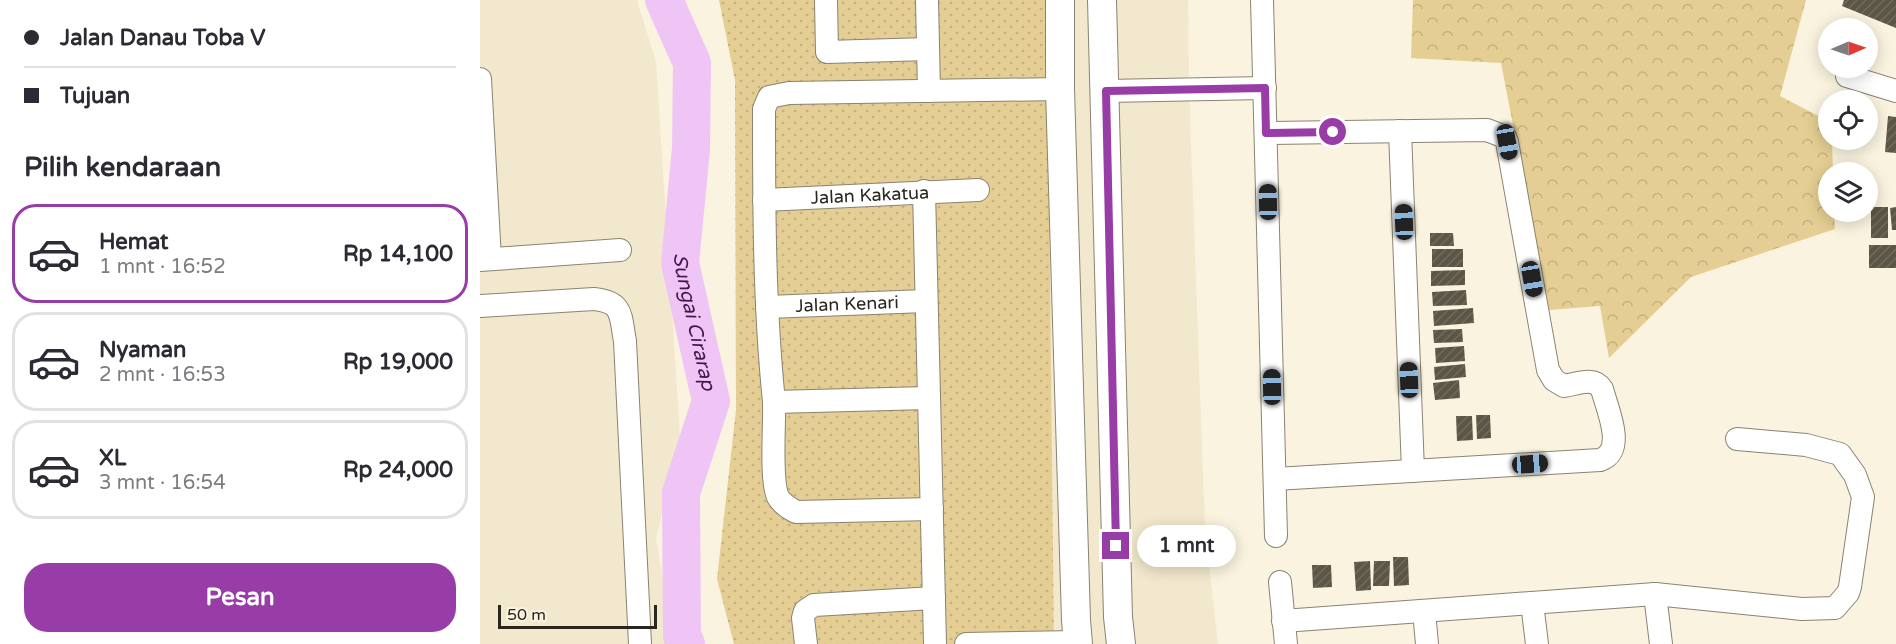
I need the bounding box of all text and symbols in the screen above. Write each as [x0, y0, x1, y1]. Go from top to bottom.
north arrow [1818, 18, 1878, 78]
map controls [1818, 18, 1878, 222]
text: Jalan Danau Toba V [60, 25, 266, 51]
text: Tujuan [60, 83, 130, 109]
button: locate [1818, 90, 1878, 150]
route start [1319, 118, 1346, 145]
car [1495, 123, 1519, 161]
text: Pilih kendaraan [24, 151, 221, 184]
button: layers [1818, 162, 1878, 222]
street label: Jalan Kakatua [810, 181, 930, 209]
car [1259, 184, 1277, 220]
car [1394, 204, 1414, 240]
icon: car [27, 227, 81, 281]
text: Hemat [99, 229, 168, 255]
text: Rp 14,100 [343, 241, 453, 267]
water label: Sungai Cirarap [668, 252, 721, 394]
text: 1 mnt · 16:52 [99, 255, 226, 279]
car [1520, 260, 1544, 298]
street label: Jalan Kenari [795, 291, 899, 317]
icon: car [27, 335, 81, 389]
text: Nyaman [99, 337, 186, 363]
text: Rp 19,000 [343, 349, 453, 375]
car [1399, 362, 1419, 398]
text: 2 mnt · 16:53 [99, 363, 226, 387]
car [1263, 369, 1281, 405]
icon: car [27, 443, 81, 497]
text: XL [99, 445, 126, 471]
car [1511, 454, 1549, 474]
text: Rp 24,000 [343, 457, 453, 483]
text: 3 mnt · 16:54 [99, 471, 226, 495]
callout: 1 mnt [1137, 525, 1236, 567]
route end [1102, 532, 1129, 559]
text: 1 mnt [1159, 534, 1214, 558]
button: Pesan [24, 563, 456, 632]
scale bar [498, 602, 657, 630]
text: 50 m [507, 605, 546, 625]

